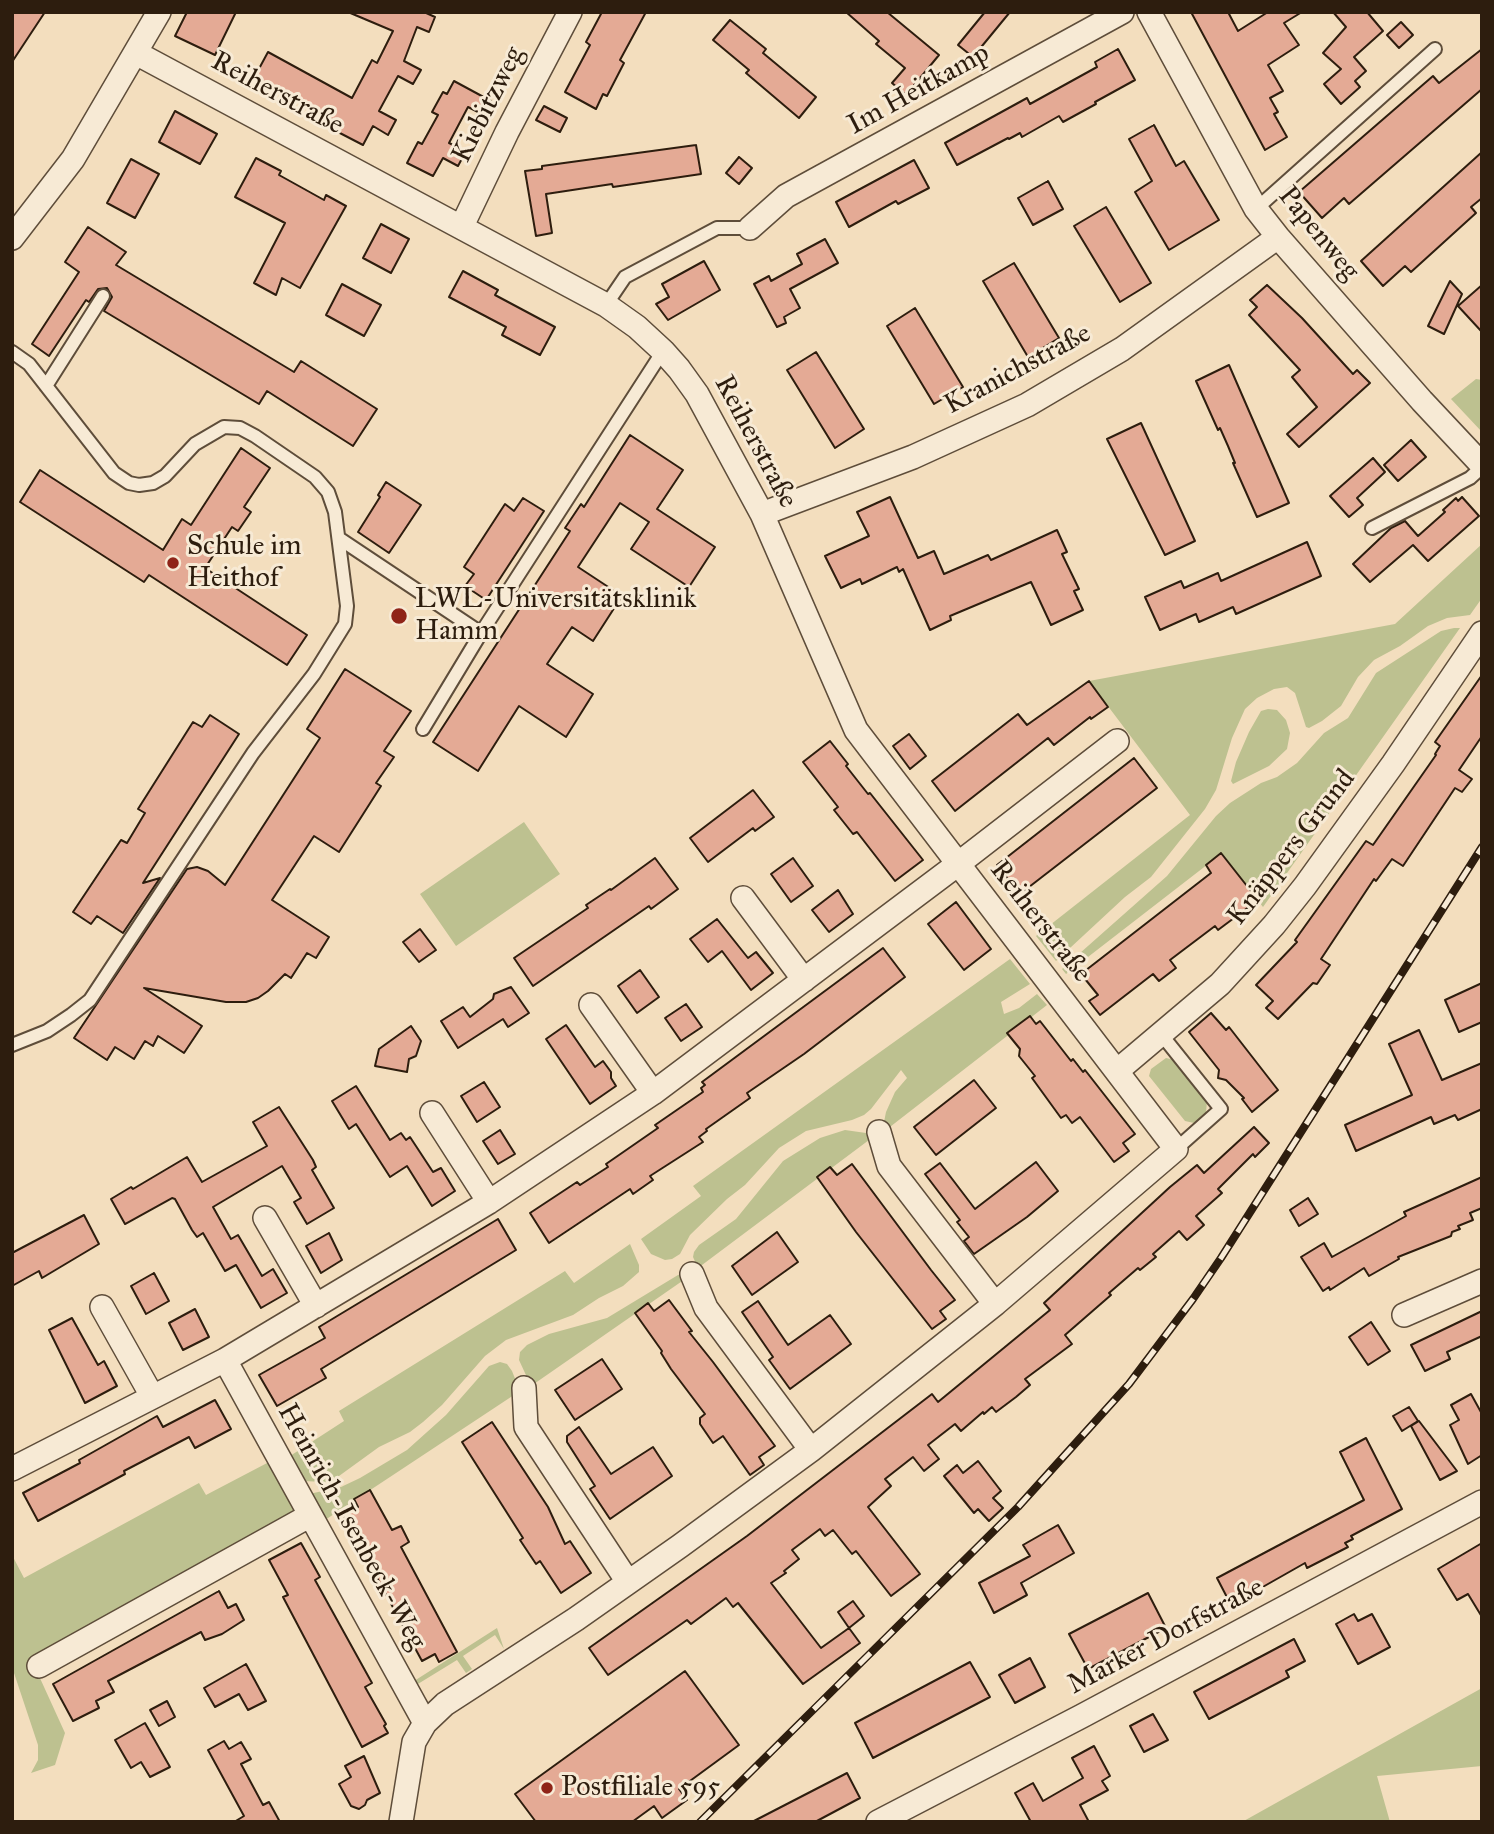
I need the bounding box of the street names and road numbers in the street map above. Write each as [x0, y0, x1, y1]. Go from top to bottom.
street label: Im Heitkamp [842, 37, 996, 143]
street label: Kiebitzweg [445, 41, 533, 169]
street label: Reiherstraße [205, 45, 349, 143]
street label: Papenweg [1270, 180, 1366, 288]
street label: Kranichstraße [939, 317, 1097, 423]
street label: Reiherstraße [706, 370, 804, 514]
street label: Knäppers Grund [1221, 763, 1363, 933]
street label: Reiherstraße [982, 854, 1098, 990]
street label: Heinrich-Isenbeck-Weg [269, 1398, 433, 1656]
street label: Marker Dorfstraße [1062, 1571, 1270, 1703]

